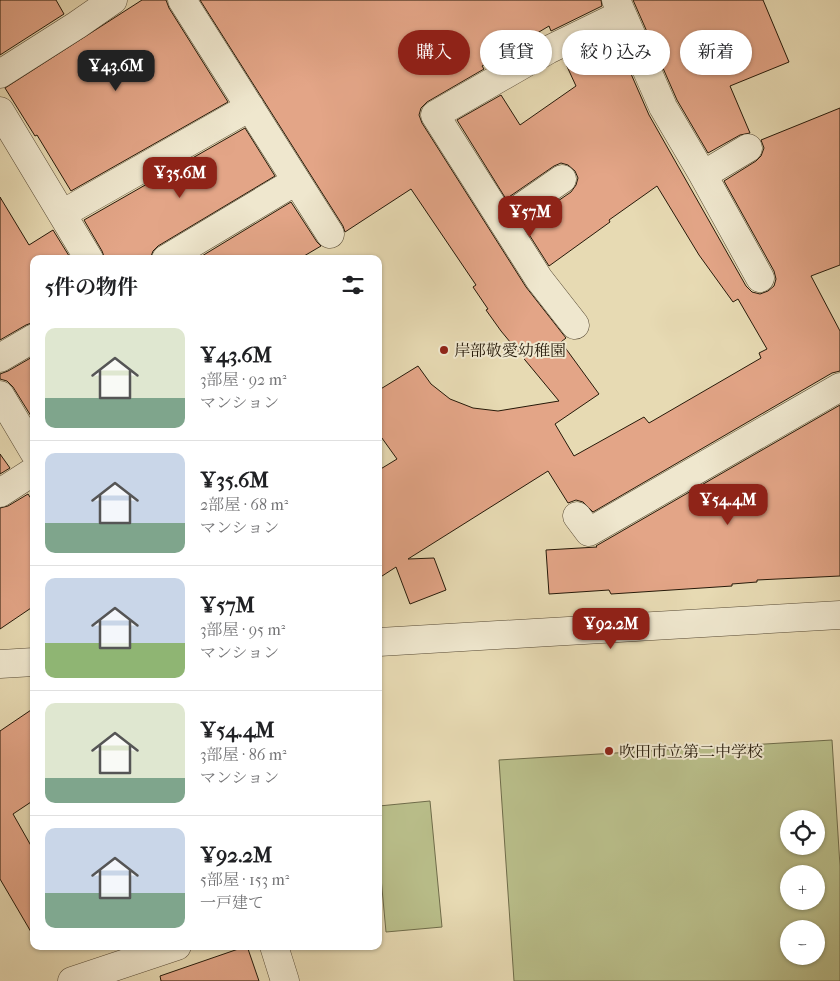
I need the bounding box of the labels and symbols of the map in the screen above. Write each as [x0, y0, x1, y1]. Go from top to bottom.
pin: ¥43.6M [75, 49, 157, 92]
pin: ¥35.6M [139, 156, 221, 199]
pin: ¥57M [500, 196, 560, 238]
place label: 岸部敬愛幼稚園 [454, 341, 566, 360]
marker: 岸部敬愛幼稚園 [438, 344, 450, 356]
pin: ¥54.4M [687, 484, 769, 526]
pin: ¥92.2M [570, 608, 652, 650]
place label: 吹田市立第二中学校 [619, 742, 763, 761]
marker: 吹田市立第二中学校 [603, 745, 615, 757]

